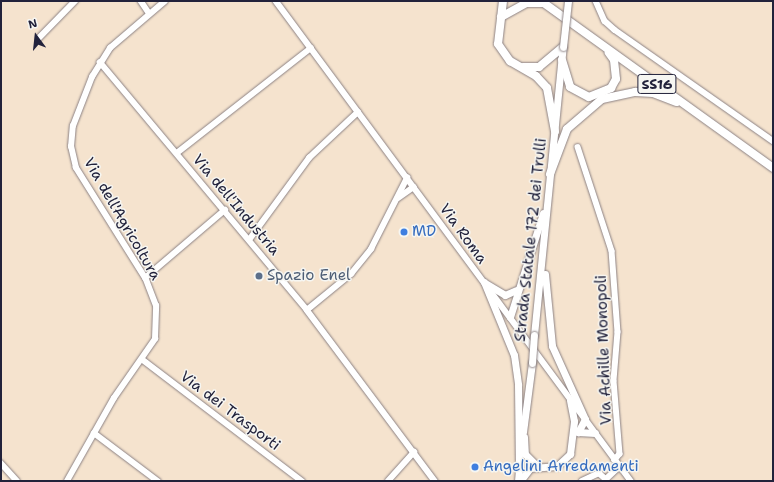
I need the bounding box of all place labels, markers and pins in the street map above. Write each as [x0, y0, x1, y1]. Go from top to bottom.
place label: MD [412, 223, 436, 241]
marker: MD [399, 227, 409, 237]
place label: Spazio Enel [267, 267, 351, 285]
marker: Spazio Enel [254, 271, 264, 281]
place label: Angelini Arredamenti [483, 458, 639, 476]
marker: Angelini Arredamenti [470, 462, 480, 472]

